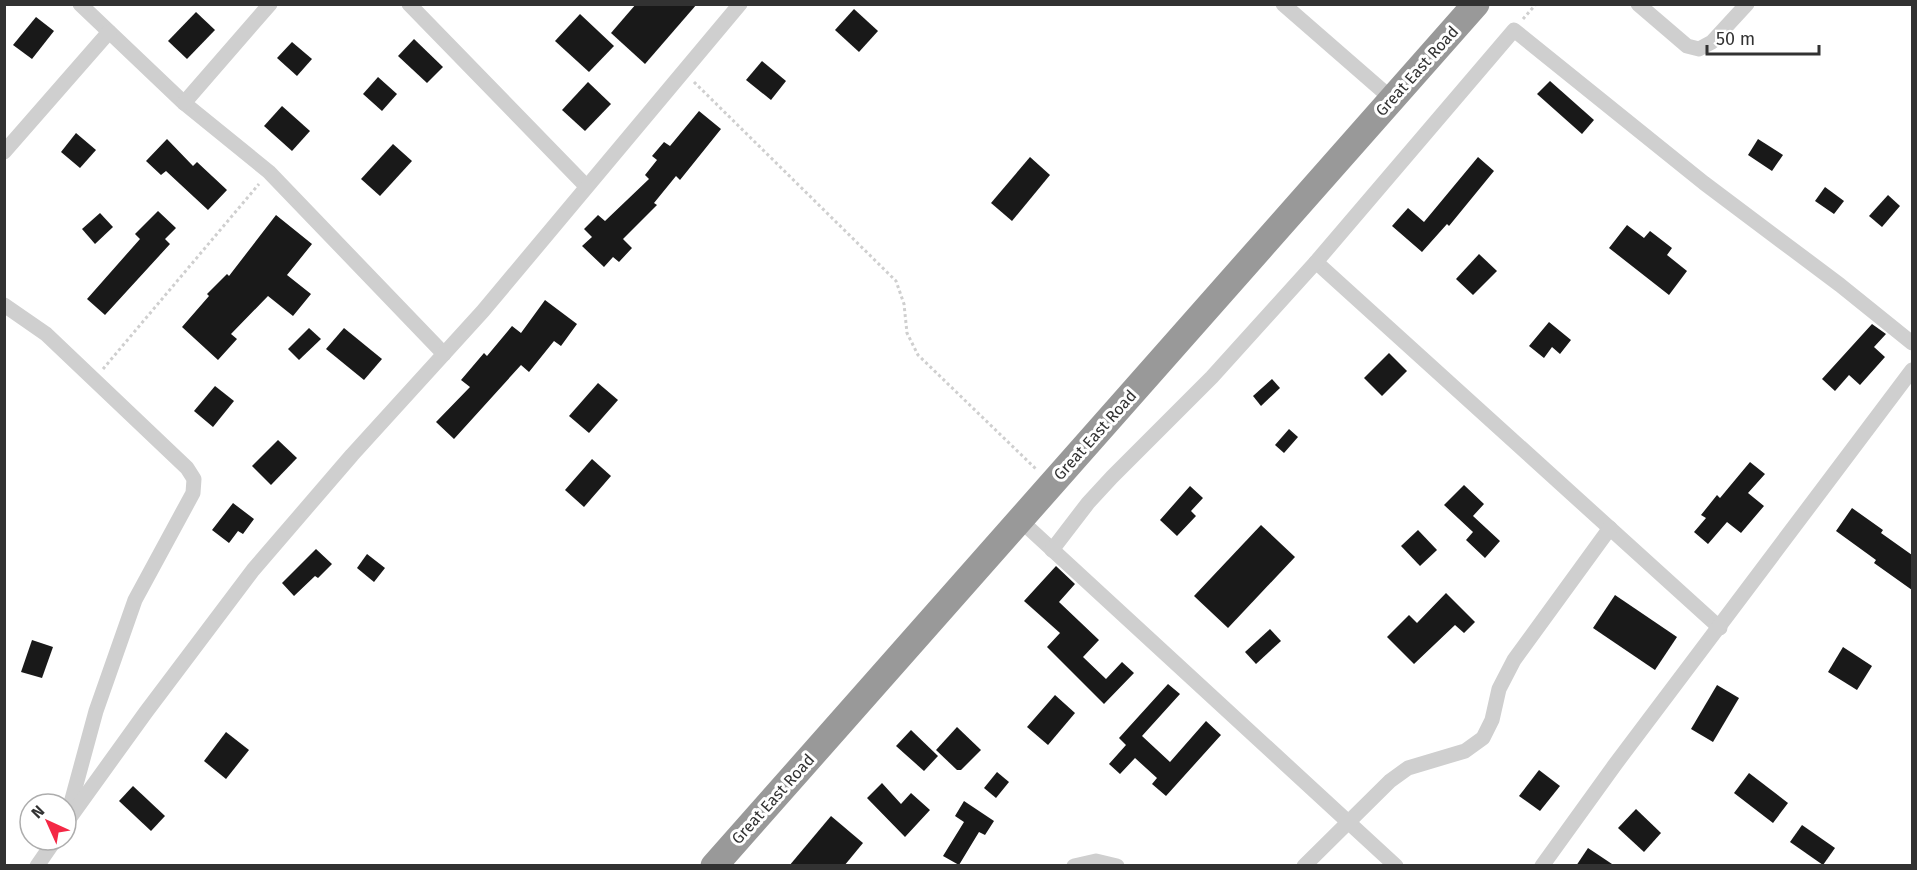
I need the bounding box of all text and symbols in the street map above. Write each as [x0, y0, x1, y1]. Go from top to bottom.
scale bar [1707, 18, 1820, 56]
street label: Great East Road [1372, 22, 1462, 120]
text: 50 m [1716, 28, 1755, 50]
street label: Great East Road [1050, 386, 1140, 484]
street label: Great East Road [728, 750, 818, 848]
north arrow [18, 792, 78, 852]
text: N [27, 801, 48, 822]

